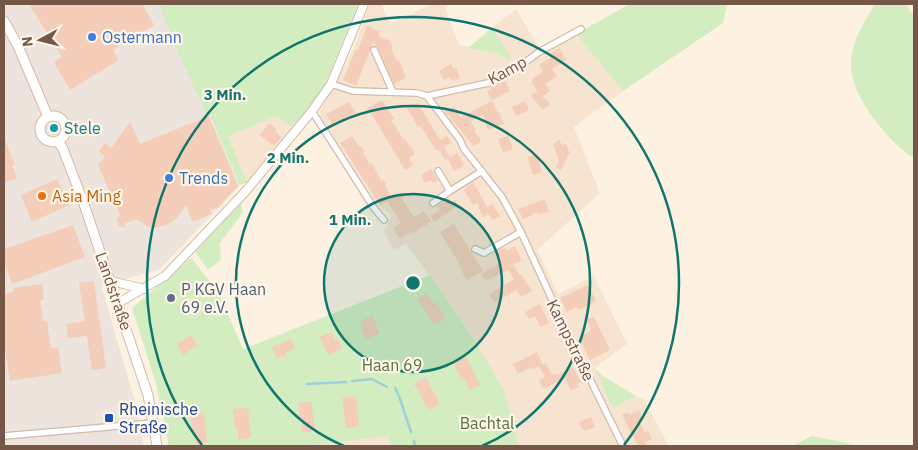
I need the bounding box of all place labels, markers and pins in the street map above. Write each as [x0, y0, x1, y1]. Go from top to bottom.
place label: Ostermann [102, 27, 182, 47]
marker: Ostermann [86, 31, 98, 43]
place label: Stele [64, 118, 101, 138]
marker: Stele [48, 122, 60, 134]
place label: Trends [179, 168, 228, 188]
marker: Trends [163, 172, 175, 184]
place label: Asia Ming [52, 186, 121, 206]
marker: Asia Ming [36, 190, 48, 202]
centre of rings [404, 274, 422, 292]
place label: P KGV Haan 69 e.V. [181, 279, 266, 317]
marker: P KGV Haan 69 e.V. [165, 292, 177, 304]
place label: Rheinische Straße [119, 399, 198, 437]
marker: Rheinische Straße [103, 412, 115, 424]

